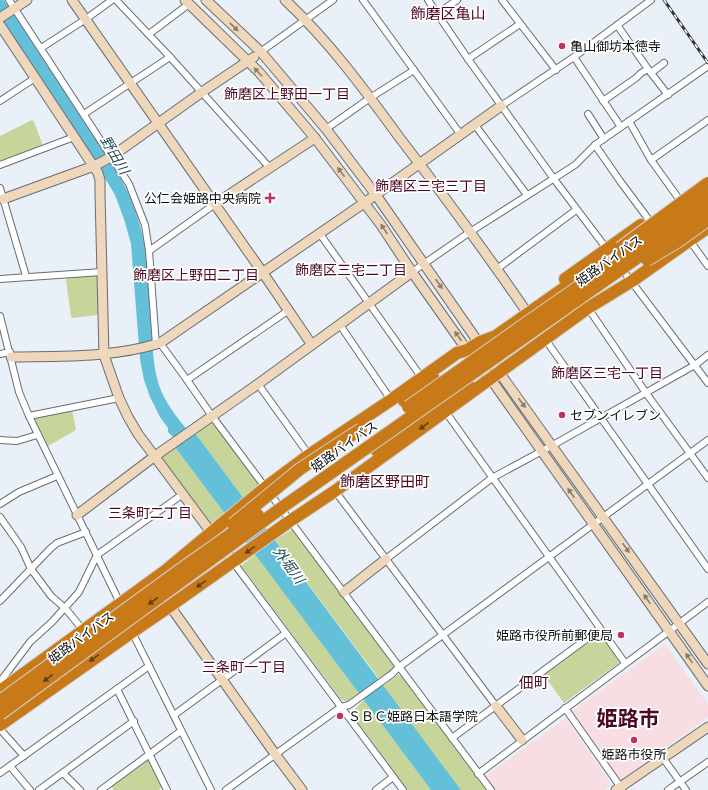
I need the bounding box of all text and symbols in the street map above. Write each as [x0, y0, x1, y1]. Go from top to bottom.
district label: 飾磨区亀山 [410, 4, 486, 23]
one-way arrow [230, 22, 239, 31]
place label: 亀山御坊本徳寺 [570, 38, 661, 55]
marker: 亀山御坊本徳寺 [557, 41, 567, 51]
one-way arrow [253, 67, 263, 77]
district label: 飾磨区上野田一丁目 [224, 85, 350, 103]
water label: 野田川 [96, 132, 135, 179]
one-way arrow [336, 167, 345, 178]
district label: 飾磨区三宅三丁目 [375, 177, 487, 195]
place label: 公仁会姫路中央病院 [144, 190, 261, 207]
marker: 公仁会姫路中央病院 [264, 192, 276, 204]
one-way arrow [380, 224, 388, 235]
street label: 姫路バイパス [573, 231, 646, 290]
district label: 飾磨区三宅二丁目 [295, 261, 407, 279]
district label: 飾磨区上野田二丁目 [133, 266, 259, 284]
one-way arrow [435, 279, 443, 289]
one-way arrow [453, 331, 462, 342]
district label: 飾磨区三宅一丁目 [551, 364, 663, 382]
one-way arrow [518, 398, 526, 408]
place label: セブンイレブン [570, 407, 661, 424]
marker: セブンイレブン [557, 410, 567, 420]
street label: 姫路バイパス [308, 417, 381, 476]
one-way arrow [419, 422, 430, 430]
district label: 飾磨区野田町 [340, 472, 430, 491]
one-way arrow [567, 488, 575, 498]
district label: 三条町二丁目 [108, 504, 192, 522]
water label: 外堀川 [269, 543, 310, 589]
one-way arrow [622, 543, 630, 554]
one-way arrow [245, 546, 255, 554]
one-way arrow [196, 580, 206, 588]
one-way arrow [643, 594, 651, 604]
one-way arrow [148, 597, 158, 605]
street label: 姫路バイパス [45, 608, 118, 667]
place label: 姫路市役所前郵便局 [496, 627, 613, 644]
marker: 姫路市役所前郵便局 [616, 630, 626, 640]
one-way arrow [685, 653, 693, 664]
one-way arrow [89, 654, 99, 662]
district label: 三条町一丁目 [202, 658, 286, 676]
district label: 佃町 [519, 673, 549, 692]
one-way arrow [43, 674, 54, 683]
district label: 姫路市 [597, 705, 660, 732]
place label: ＳＢＣ姫路日本語学院 [348, 708, 478, 725]
marker: ＳＢＣ姫路日本語学院 [335, 711, 345, 721]
marker: 姫路市役所 [629, 735, 639, 745]
place label: 姫路市役所 [601, 746, 667, 763]

